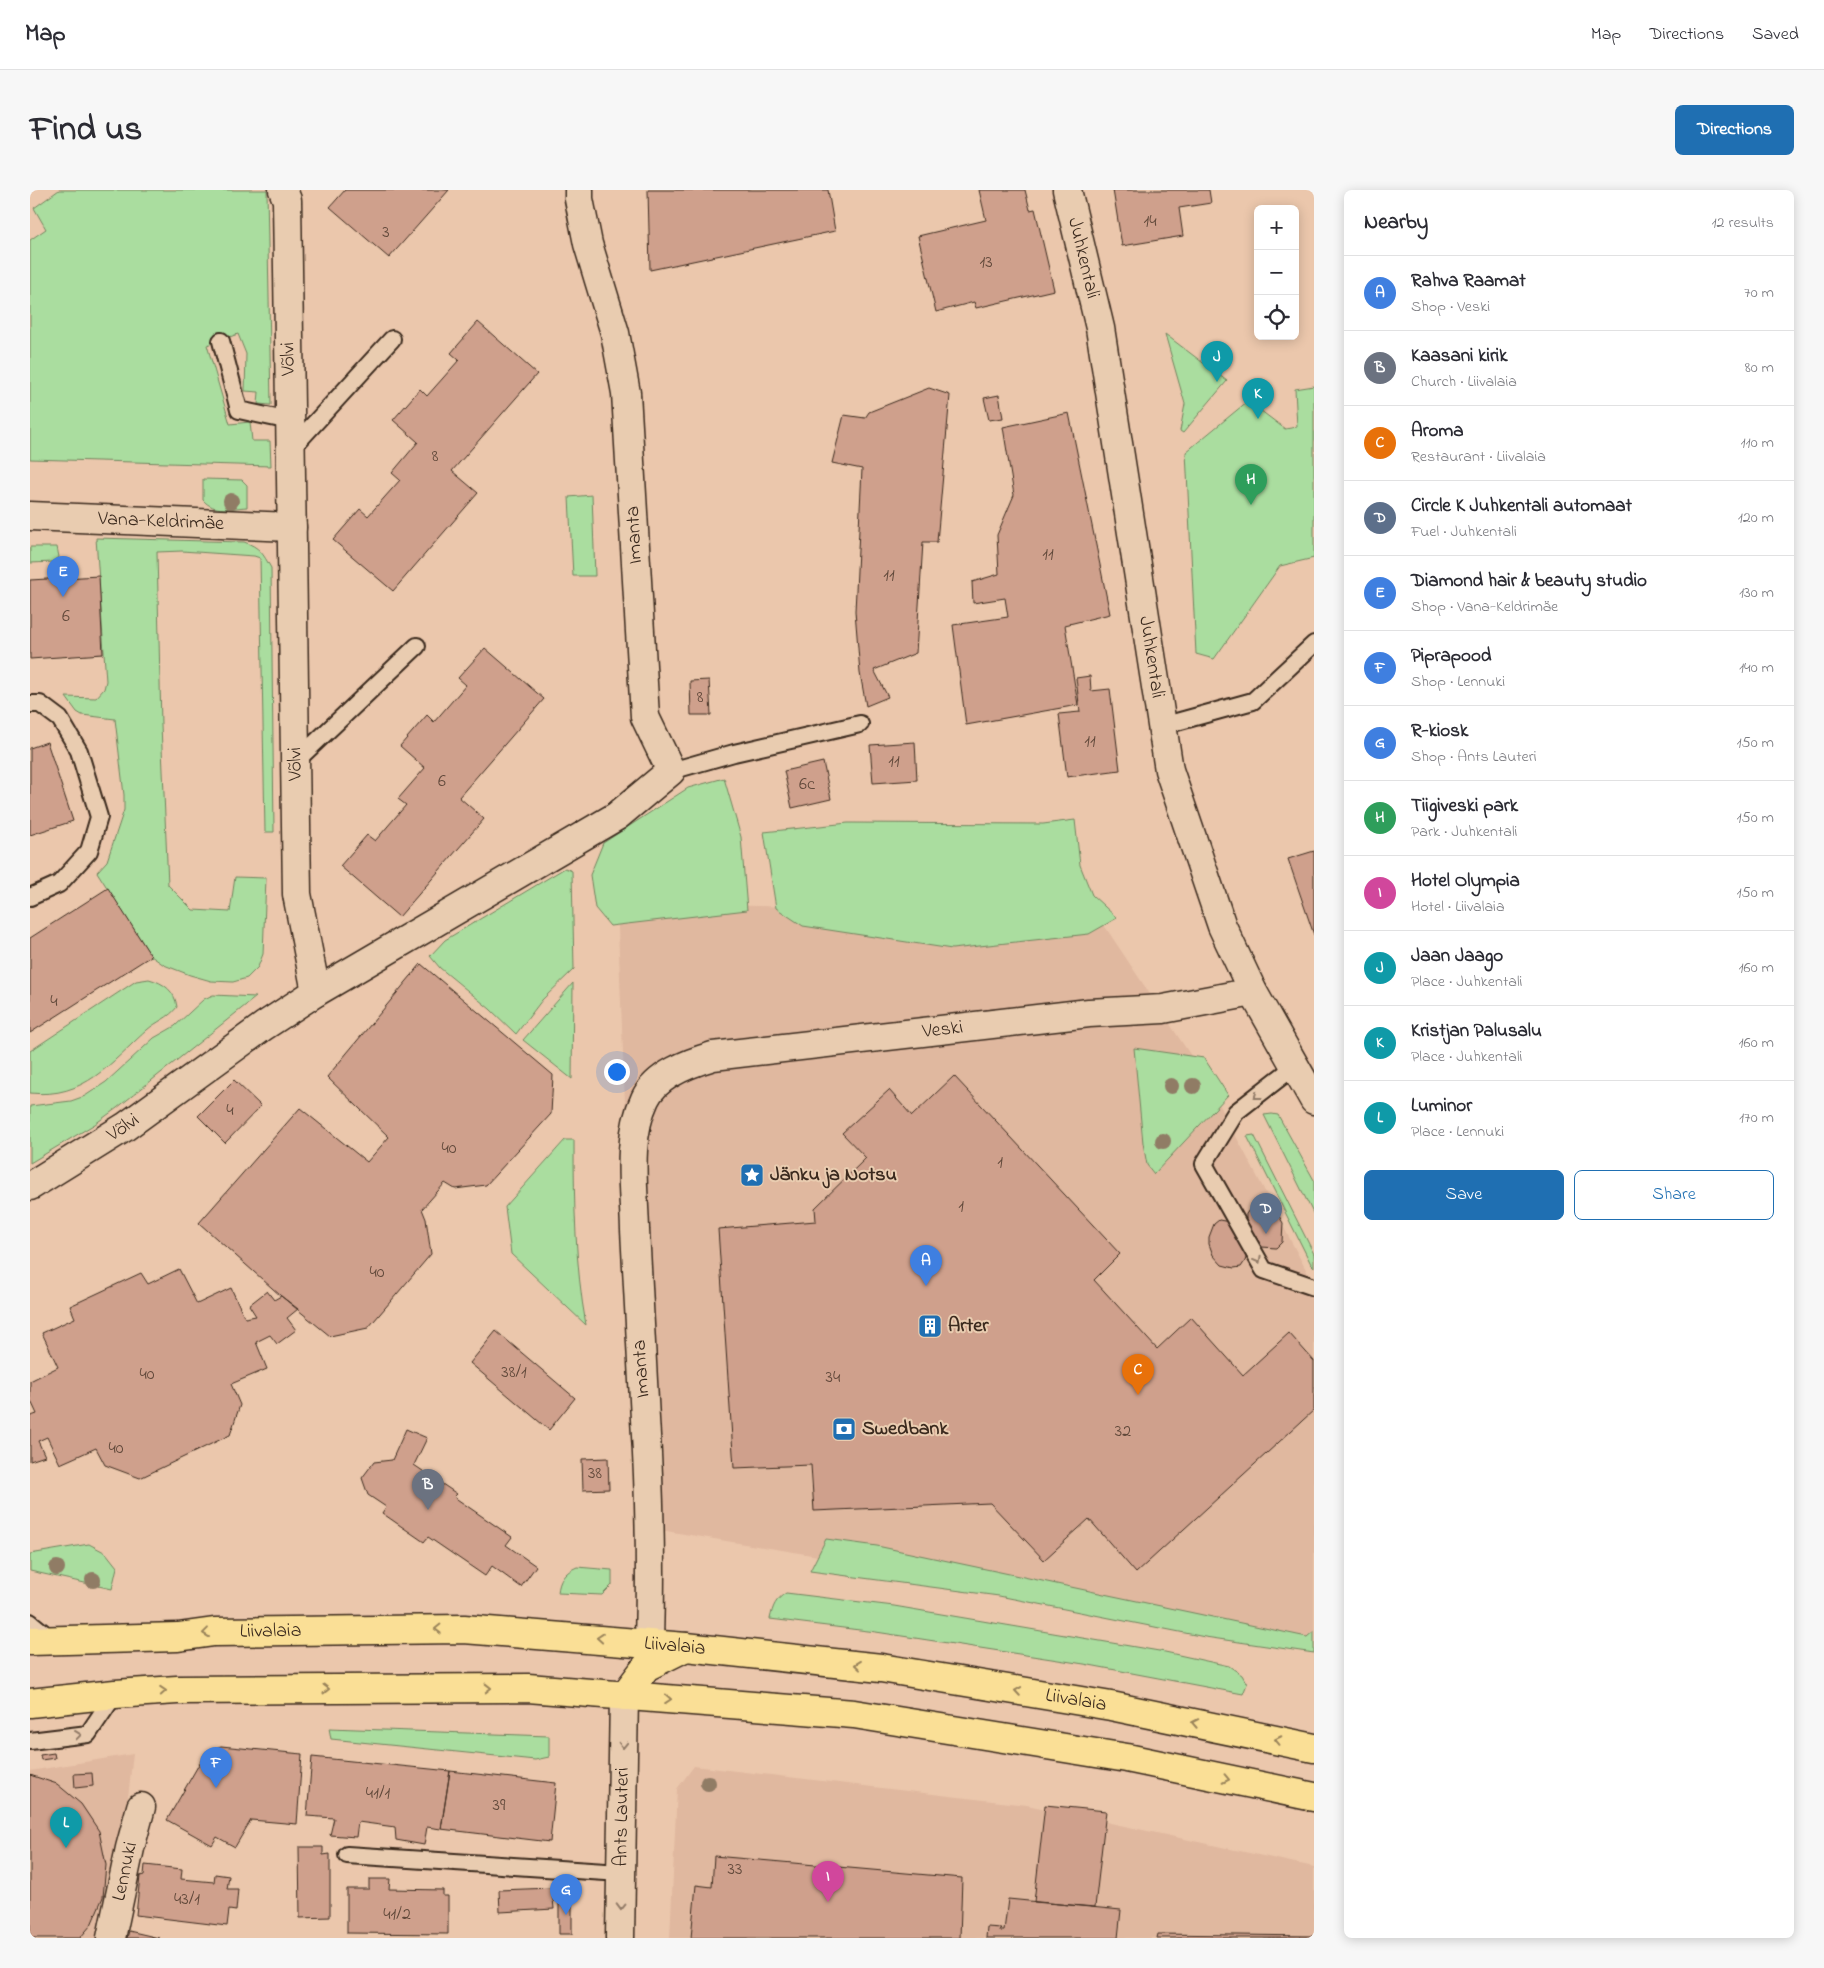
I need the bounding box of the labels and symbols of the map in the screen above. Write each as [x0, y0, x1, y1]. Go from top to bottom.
house number: 14 [1143, 209, 1157, 235]
street label: Juhkentali [1060, 214, 1107, 302]
house number: 3 [382, 220, 390, 246]
house number: 13 [979, 250, 993, 276]
pin: J [1201, 341, 1233, 382]
street label: Võlvi [274, 342, 304, 377]
pin: K [1242, 378, 1274, 419]
house number: 8 [432, 444, 439, 470]
pin: H [1235, 464, 1267, 505]
street label: Vana-Keldrimäe [96, 504, 225, 539]
street label: Imanta [619, 505, 651, 565]
house number: 11 [1042, 542, 1054, 568]
pin: E [47, 556, 79, 597]
house number: 11 [883, 563, 895, 589]
house number: 6 [62, 604, 70, 630]
street label: Juhkentali [1131, 614, 1172, 700]
house number: 8 [697, 685, 704, 711]
house number: 11 [1084, 729, 1096, 755]
street label: Võlvi [281, 747, 311, 782]
house number: 11 [888, 749, 900, 775]
house number: 6 [438, 769, 446, 795]
house number: 6c [799, 772, 815, 798]
house number: 4 [50, 989, 58, 1015]
street label: Veski [920, 1013, 965, 1047]
your location [604, 1059, 630, 1085]
one-way arrow [1254, 1090, 1263, 1098]
house number: 4 [226, 1098, 234, 1124]
street label: Võlvi [101, 1106, 146, 1150]
house number: 40 [441, 1136, 457, 1162]
house number: 1 [997, 1150, 1003, 1176]
place label: Jänku ja Notsu [770, 1161, 897, 1190]
place icon: Jänku ja Notsu [739, 1162, 765, 1188]
pin: D [1250, 1193, 1282, 1234]
house number: 1 [958, 1194, 964, 1220]
pin: A [910, 1245, 942, 1286]
one-way arrow [1252, 1255, 1262, 1264]
house number: 40 [369, 1260, 385, 1286]
place label: Arter [948, 1312, 989, 1341]
building icon: Arter [917, 1313, 943, 1339]
street label: Imanta [625, 1339, 659, 1399]
pin: C [1122, 1354, 1154, 1395]
house number: 38/1 [501, 1360, 527, 1386]
house number: 40 [139, 1362, 155, 1388]
house number: 34 [826, 1365, 841, 1391]
place label: Swedbank [862, 1415, 949, 1444]
bank icon: Swedbank [831, 1416, 857, 1442]
house number: 32 [1115, 1419, 1131, 1445]
house number: 40 [108, 1436, 124, 1462]
house number: 38 [588, 1461, 602, 1487]
pin: B [412, 1469, 444, 1510]
street label: Liivalaia [240, 1616, 302, 1646]
one-way arrow [434, 1624, 442, 1634]
one-way arrow [202, 1627, 210, 1638]
street label: Liivalaia [643, 1629, 707, 1664]
one-way arrow [596, 1633, 604, 1644]
one-way arrow [853, 1660, 861, 1671]
street label: Liivalaia [1043, 1681, 1109, 1720]
one-way arrow [485, 1683, 493, 1693]
one-way arrow [322, 1684, 330, 1694]
one-way arrow [160, 1685, 168, 1696]
one-way arrow [1014, 1686, 1022, 1696]
one-way arrow [664, 1694, 672, 1705]
one-way arrow [1191, 1718, 1199, 1729]
one-way arrow [75, 1730, 83, 1741]
one-way arrow [1274, 1735, 1283, 1746]
one-way arrow [618, 1741, 628, 1749]
pin: F [200, 1747, 232, 1788]
street label: Ants Lauteri [607, 1767, 637, 1867]
one-way arrow [1221, 1773, 1230, 1783]
house number: 41/1 [366, 1781, 390, 1807]
house number: 39 [493, 1793, 506, 1819]
pin: L [50, 1807, 82, 1848]
street label: Lennuki [105, 1838, 146, 1904]
house number: 33 [728, 1857, 742, 1883]
pin: I [812, 1861, 844, 1902]
pin: G [550, 1874, 582, 1915]
house number: 43/1 [174, 1887, 200, 1913]
house number: 41/2 [383, 1902, 411, 1928]
one-way arrow [615, 1903, 626, 1911]

